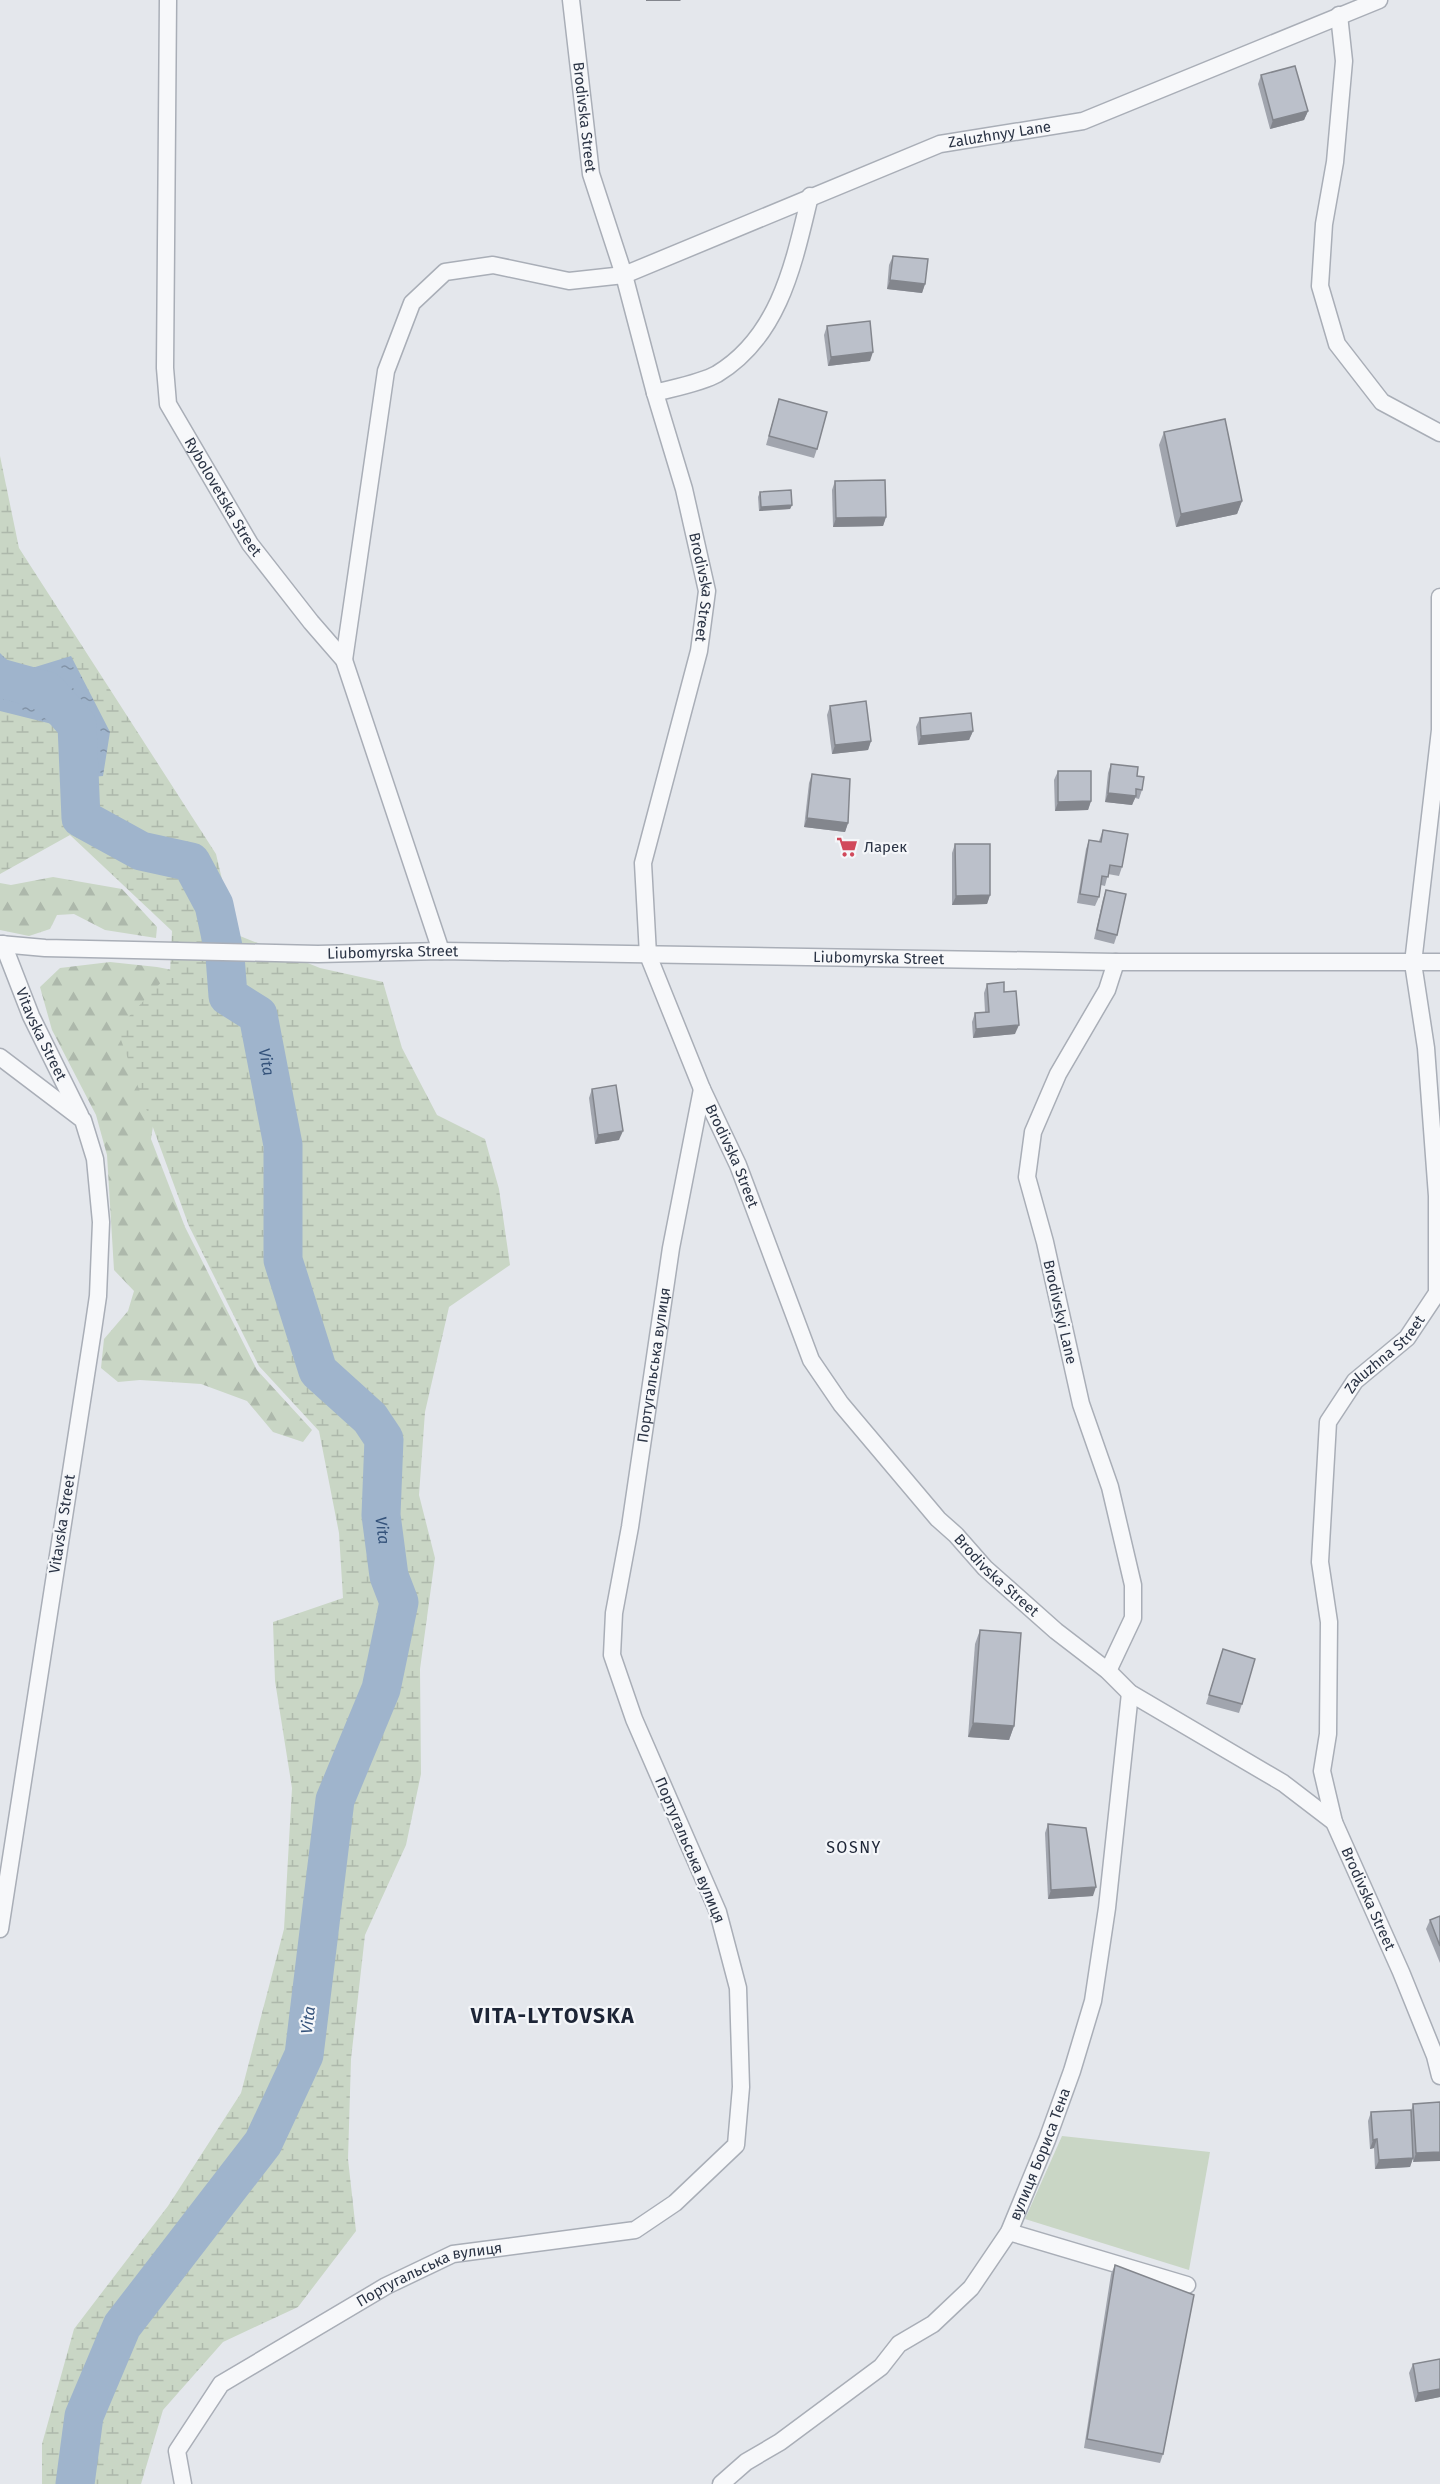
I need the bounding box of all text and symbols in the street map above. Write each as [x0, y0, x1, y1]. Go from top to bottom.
street label: Brodivska Street [569, 61, 600, 174]
street label: Zaluzhnyy Lane [947, 117, 1052, 152]
street label: Rybolovetska Street [181, 434, 266, 561]
street label: Brodivska Street [685, 531, 716, 644]
supermarket icon: Ларек [835, 835, 859, 859]
place label: Ларек [864, 838, 907, 856]
street label: Liubomyrska Street [327, 942, 459, 963]
street label: Liubomyrska Street [813, 948, 945, 968]
street label: Vitavska Street [12, 985, 71, 1084]
water label: Vita [255, 1046, 279, 1077]
street label: Brodivska Street [701, 1101, 762, 1211]
street label: Brodivskyi Lane [1039, 1258, 1081, 1366]
street label: Португальська вулиця [633, 1286, 674, 1444]
street label: Zaluzhna Street [1340, 1311, 1429, 1397]
street label: Vitavska Street [45, 1472, 79, 1575]
water label: Vita [372, 1515, 394, 1545]
street label: Brodivska Street [950, 1530, 1043, 1621]
street label: Португальська вулиця [651, 1774, 729, 1926]
district label: SOSNY [826, 1838, 882, 1857]
street label: Brodivska Street [1337, 1844, 1399, 1954]
district label: VITA-LYTOVSKA [470, 2003, 635, 2029]
water label: Vita [297, 2005, 319, 2035]
street label: вулиця Бориса Тена [1006, 2085, 1074, 2223]
street label: Португальська вулиця [353, 2239, 503, 2311]

